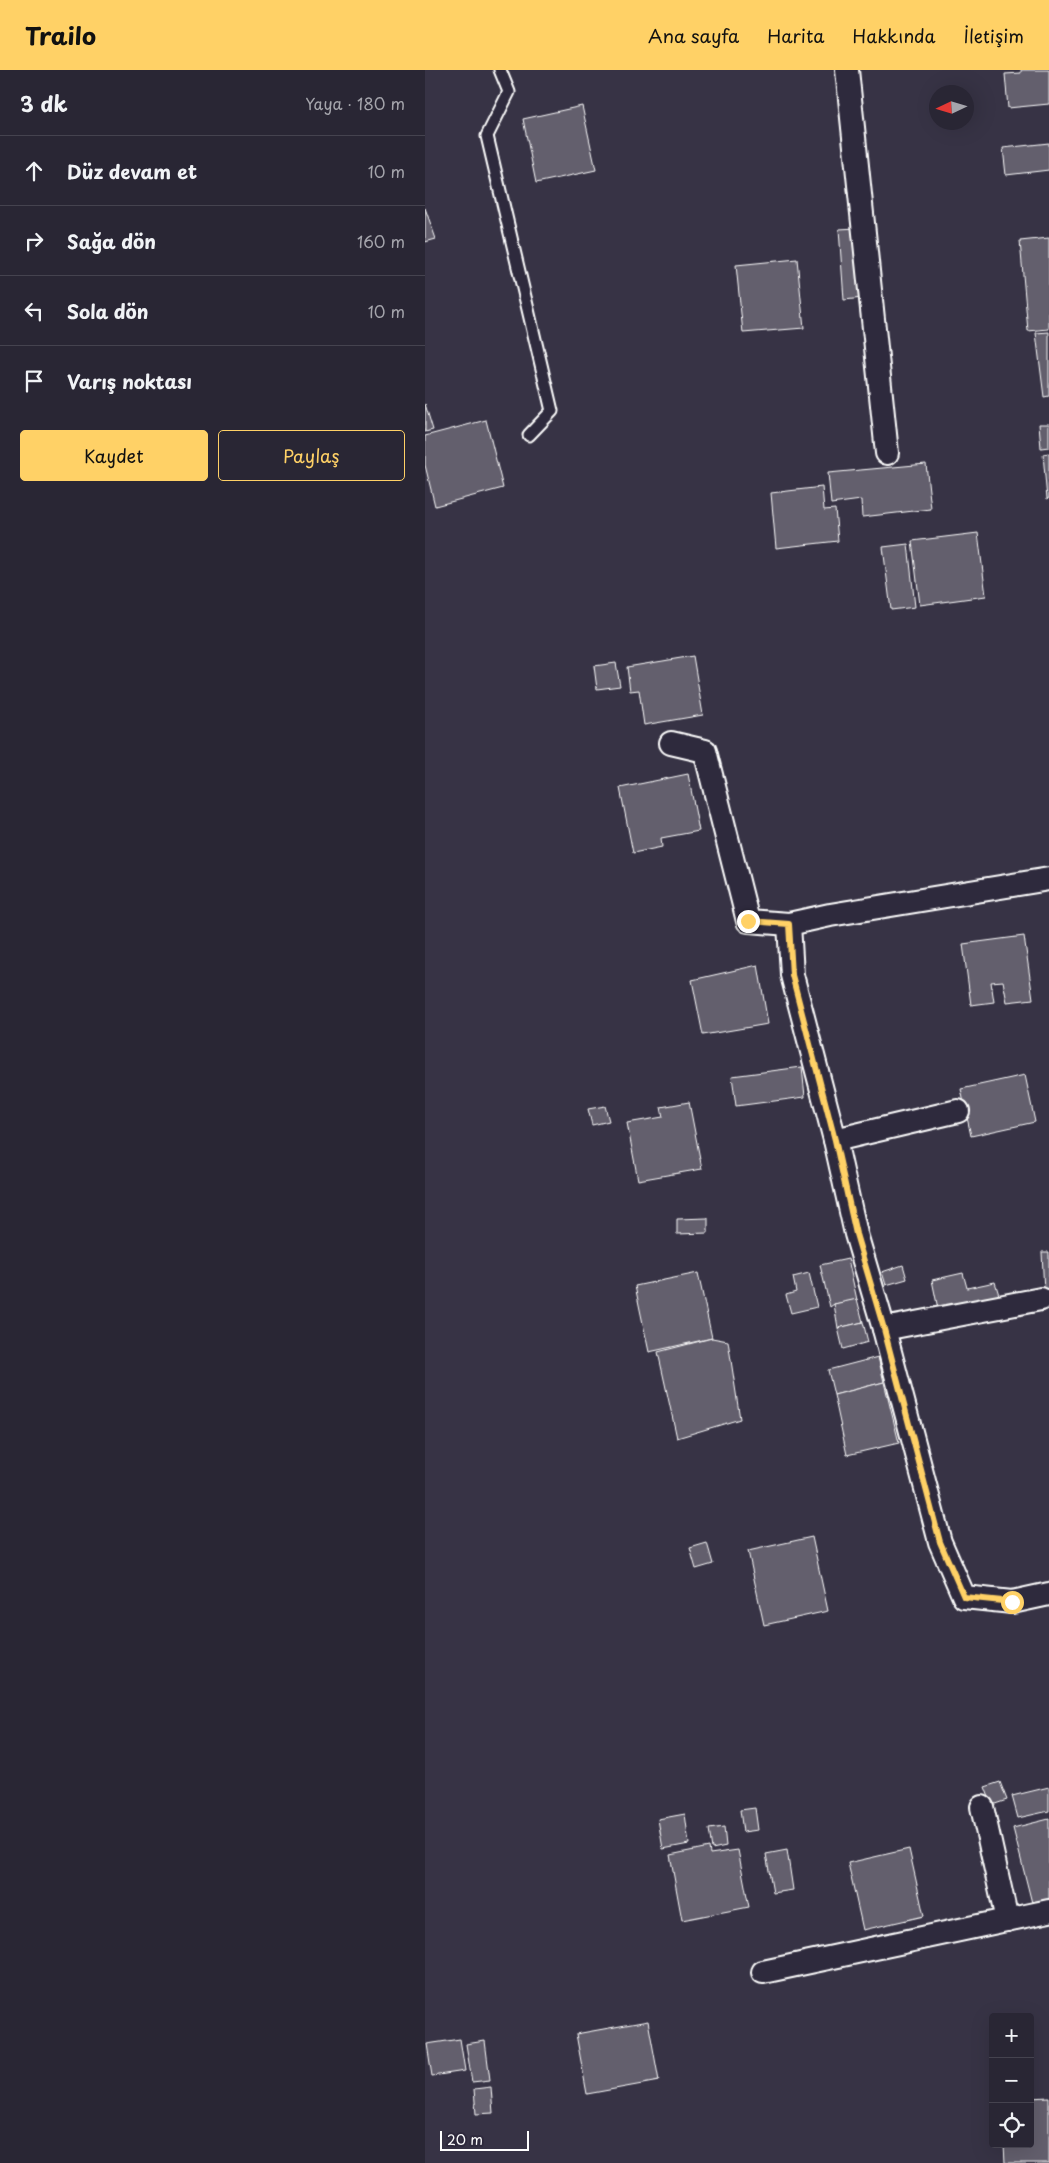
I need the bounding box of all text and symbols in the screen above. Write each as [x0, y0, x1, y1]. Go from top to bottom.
text: Trailo [25, 17, 96, 53]
text: Ana sayfa [648, 22, 739, 49]
text: Harita [767, 22, 824, 49]
text: Hakkında [852, 22, 936, 49]
text: İletişim [964, 22, 1024, 49]
north arrow [929, 85, 974, 130]
text: 3 dk [20, 87, 68, 119]
text: Yaya · 180 m [305, 91, 405, 115]
icon: ahead [20, 157, 48, 185]
text: Düz devam et [67, 157, 197, 185]
text: 10 m [368, 159, 405, 183]
icon: right [20, 227, 48, 255]
text: Sağa dön [67, 227, 156, 255]
text: 160 m [357, 229, 405, 253]
icon: left [20, 297, 48, 325]
text: Sola dön [67, 297, 148, 325]
text: 10 m [368, 299, 405, 323]
icon: arrive [20, 367, 48, 395]
text: Varış noktası [67, 367, 192, 395]
button: Kaydet [20, 430, 208, 481]
button: Paylaş [218, 430, 405, 481]
route end [737, 910, 760, 933]
route start [1001, 1591, 1024, 1614]
map controls [989, 2013, 1034, 2148]
button: + [989, 2013, 1034, 2058]
button: − [989, 2058, 1034, 2103]
button: locate [989, 2103, 1034, 2148]
scale bar [440, 2128, 529, 2151]
text: 20 m [447, 2129, 483, 2150]

